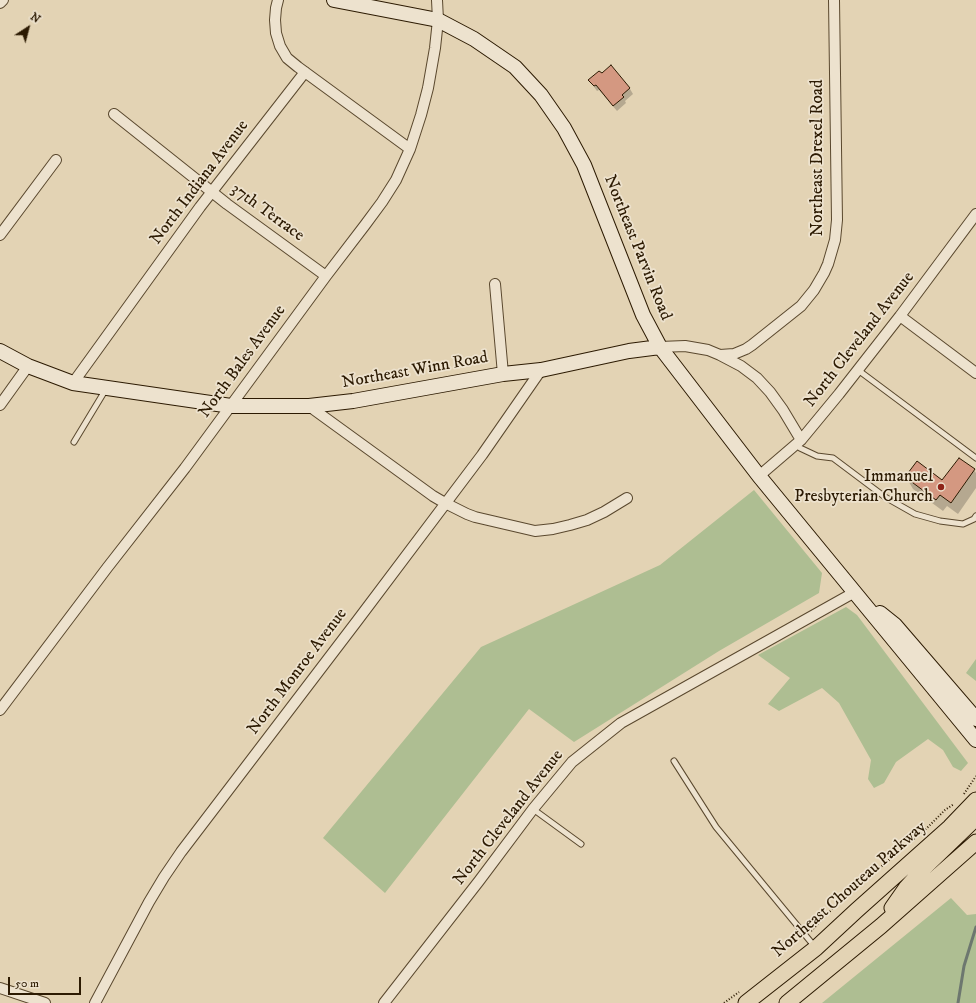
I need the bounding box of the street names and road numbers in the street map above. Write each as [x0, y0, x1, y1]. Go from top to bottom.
street label: Northeast Drexel Road [808, 80, 828, 236]
street label: North Indiana Avenue [146, 117, 254, 249]
street label: Northeast Parvin Road [599, 172, 675, 324]
street label: 37th Terrace [226, 180, 308, 246]
street label: North Cleveland Avenue [801, 268, 919, 412]
street label: North Bales Avenue [195, 302, 291, 422]
street label: Northeast Winn Road [340, 348, 490, 394]
street label: North Monroe Avenue [244, 605, 352, 739]
street label: North Cleveland Avenue [450, 746, 568, 890]
street label: Northeast Chouteau Parkway [769, 818, 931, 962]

